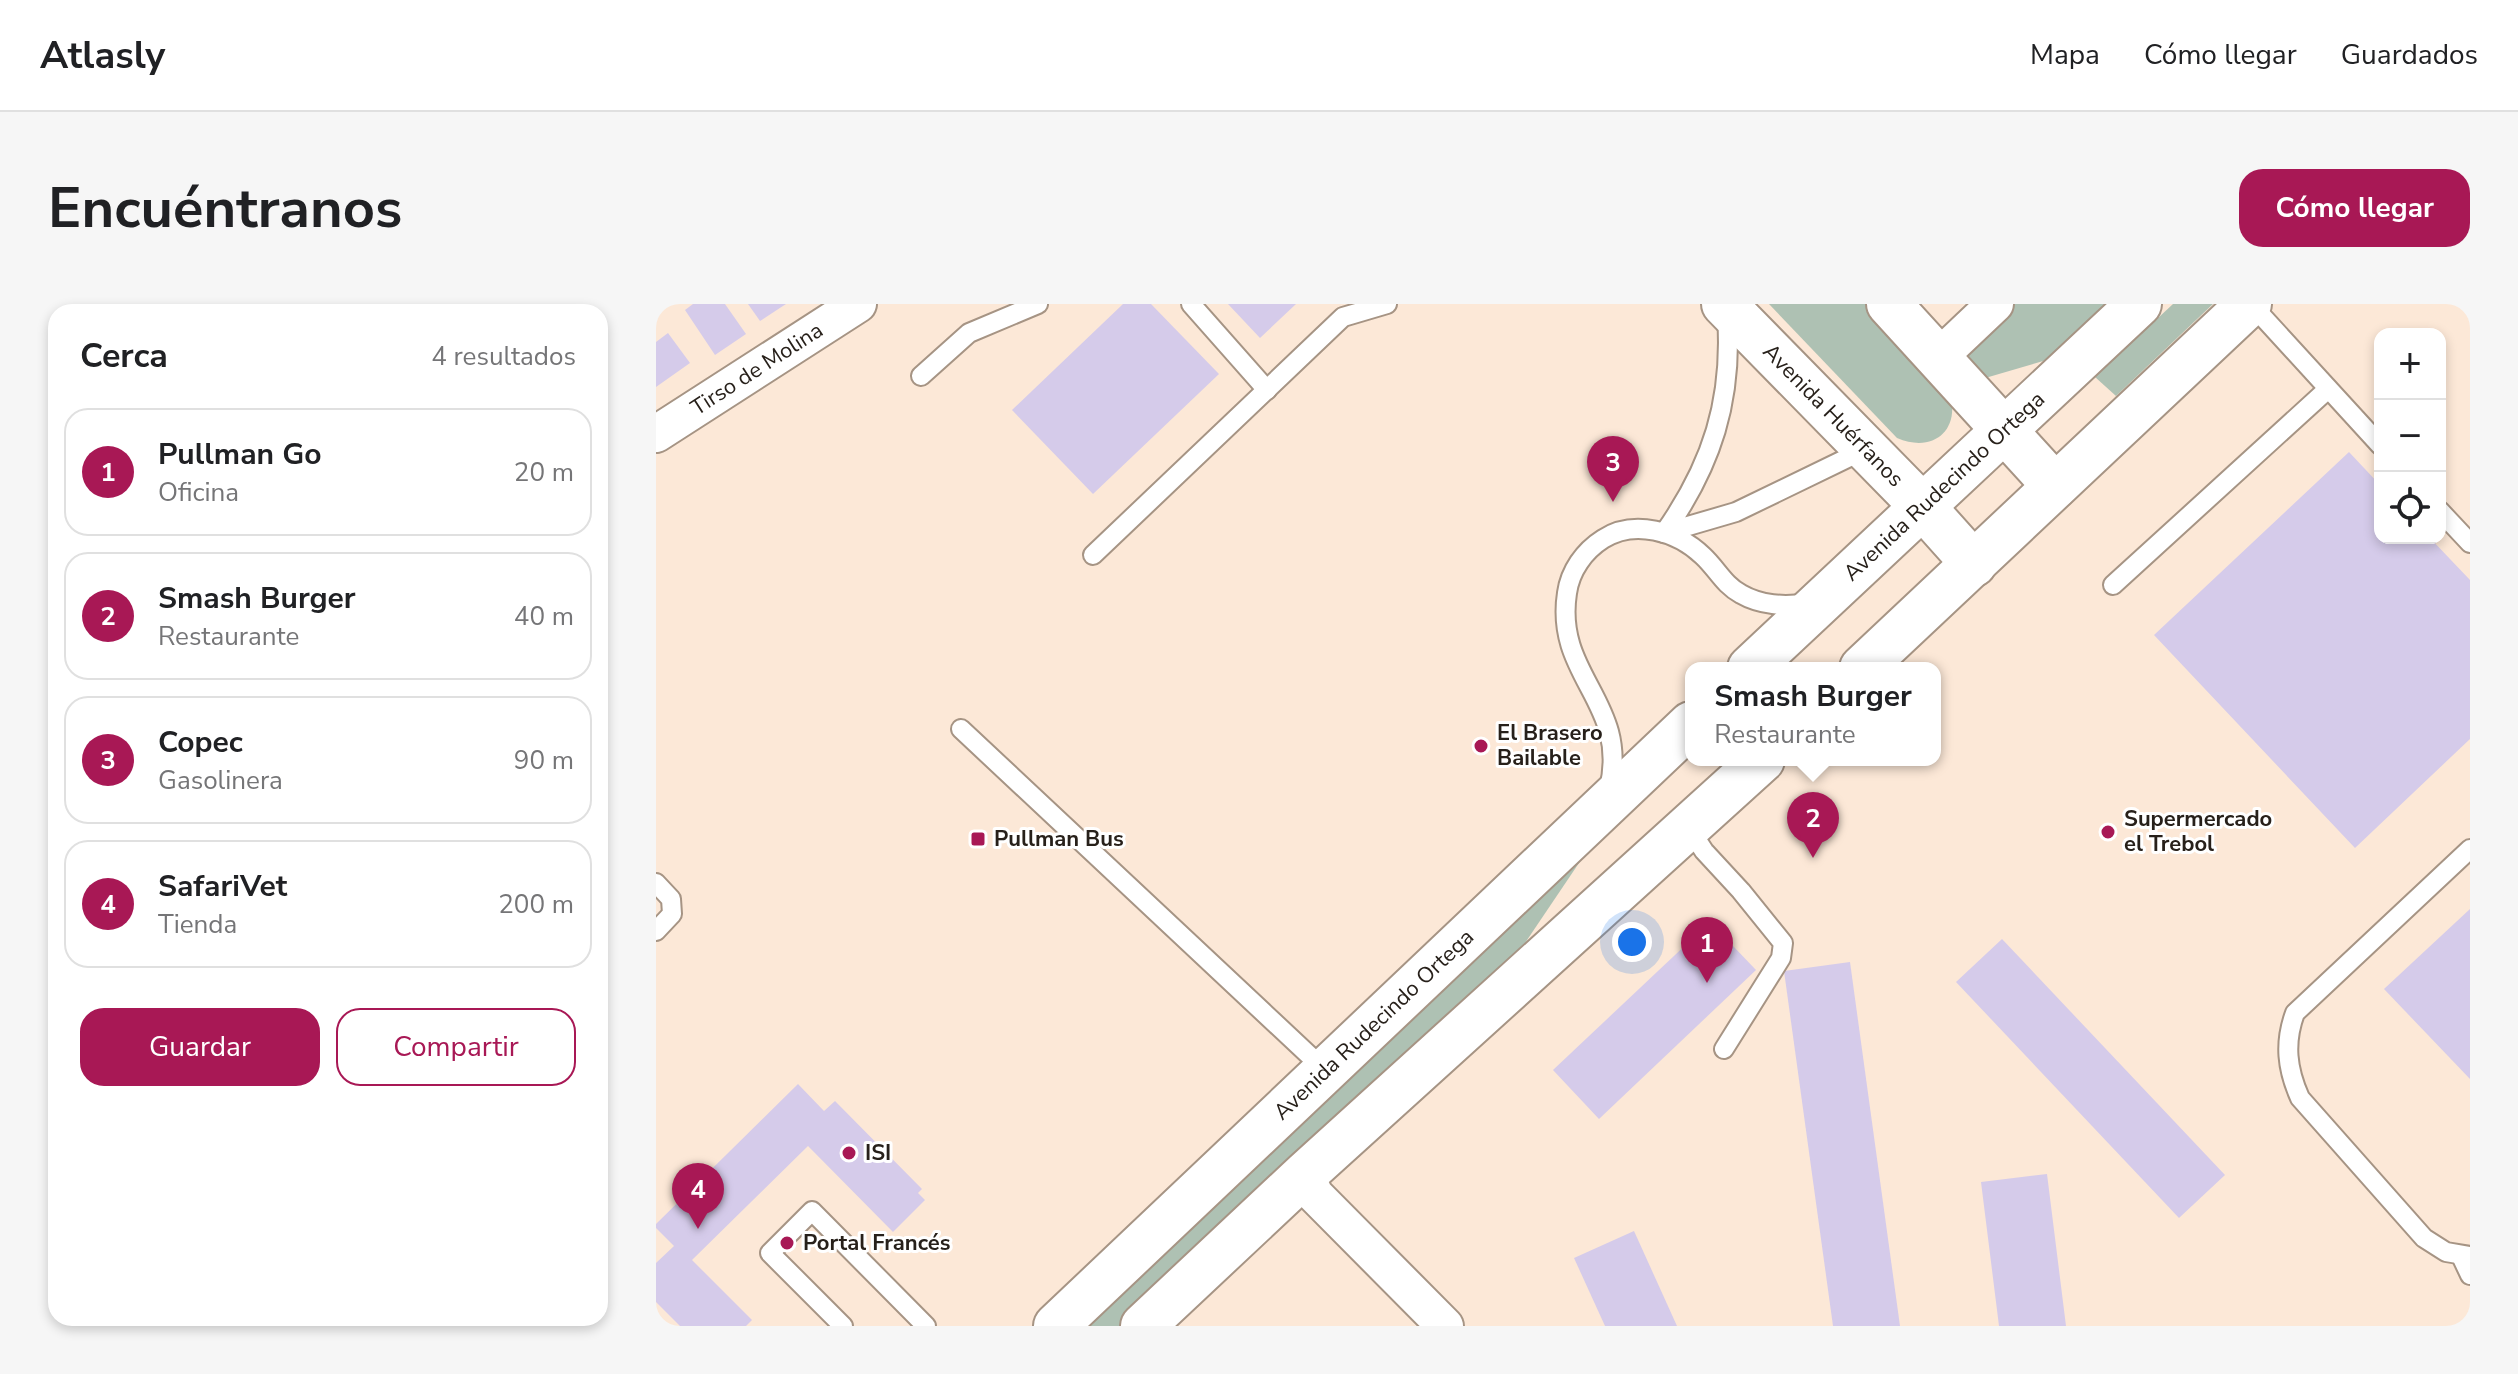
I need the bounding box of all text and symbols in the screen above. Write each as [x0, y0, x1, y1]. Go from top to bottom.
text: Atlasly [40, 30, 165, 81]
text: Mapa [2030, 36, 2100, 74]
text: Cómo llegar [2144, 36, 2297, 74]
text: Guardados [2341, 36, 2478, 74]
button: Cómo llegar [2239, 169, 2470, 247]
text: Encuéntranos [48, 170, 402, 247]
street label: Tirso de Molina [685, 315, 829, 423]
map controls [2374, 328, 2446, 544]
button: + [2374, 328, 2446, 400]
text: Cerca [80, 333, 168, 379]
street label: Avenida Huérfanos [1756, 337, 1910, 494]
text: 4 resultados [431, 339, 576, 374]
street label: Avenida Rudecindo Ortega [1837, 385, 2051, 588]
button: − [2374, 400, 2446, 472]
text: Pullman Go [158, 434, 322, 475]
pin: 3 [1587, 436, 1639, 502]
text: 1 [100, 455, 116, 490]
text: 20 m [514, 455, 574, 490]
button: locate [2374, 472, 2446, 544]
text: Oficina [158, 475, 239, 510]
text: Smash Burger [158, 578, 356, 619]
text: 2 [100, 599, 116, 634]
text: 40 m [514, 599, 574, 634]
text: Restaurante [158, 619, 299, 654]
popup [1685, 662, 1941, 766]
text: Smash Burger [1714, 676, 1912, 717]
text: Restaurante [1714, 717, 1856, 752]
place label: El Brasero Bailable [1497, 718, 1603, 773]
text: Copec [158, 722, 243, 763]
marker: El Brasero Bailable [1472, 737, 1490, 755]
text: 3 [100, 743, 116, 778]
text: 90 m [514, 743, 574, 778]
text: Gasolinera [158, 763, 283, 798]
pin: 2 [1787, 792, 1839, 858]
place label: Supermercado el Trebol [2124, 804, 2272, 859]
marker: Supermercado el Trebol [2099, 823, 2117, 841]
place label: Pullman Bus [994, 824, 1124, 854]
marker: Pullman Bus [969, 830, 987, 848]
text: SafariVet [158, 866, 287, 907]
text: 4 [100, 887, 116, 922]
text: 200 m [498, 887, 574, 922]
text: Tienda [158, 907, 237, 942]
pin: 1 [1681, 917, 1733, 983]
street label: Avenida Rudecindo Ortega [1267, 922, 1481, 1127]
your location [1612, 922, 1652, 962]
button: Guardar [80, 1008, 320, 1086]
button: Compartir [336, 1008, 576, 1086]
place label: ISI [865, 1138, 891, 1168]
marker: ISI [840, 1144, 858, 1162]
pin: 4 [672, 1163, 724, 1229]
place label: Portal Francés [803, 1228, 951, 1258]
marker: Portal Francés [778, 1234, 796, 1252]

